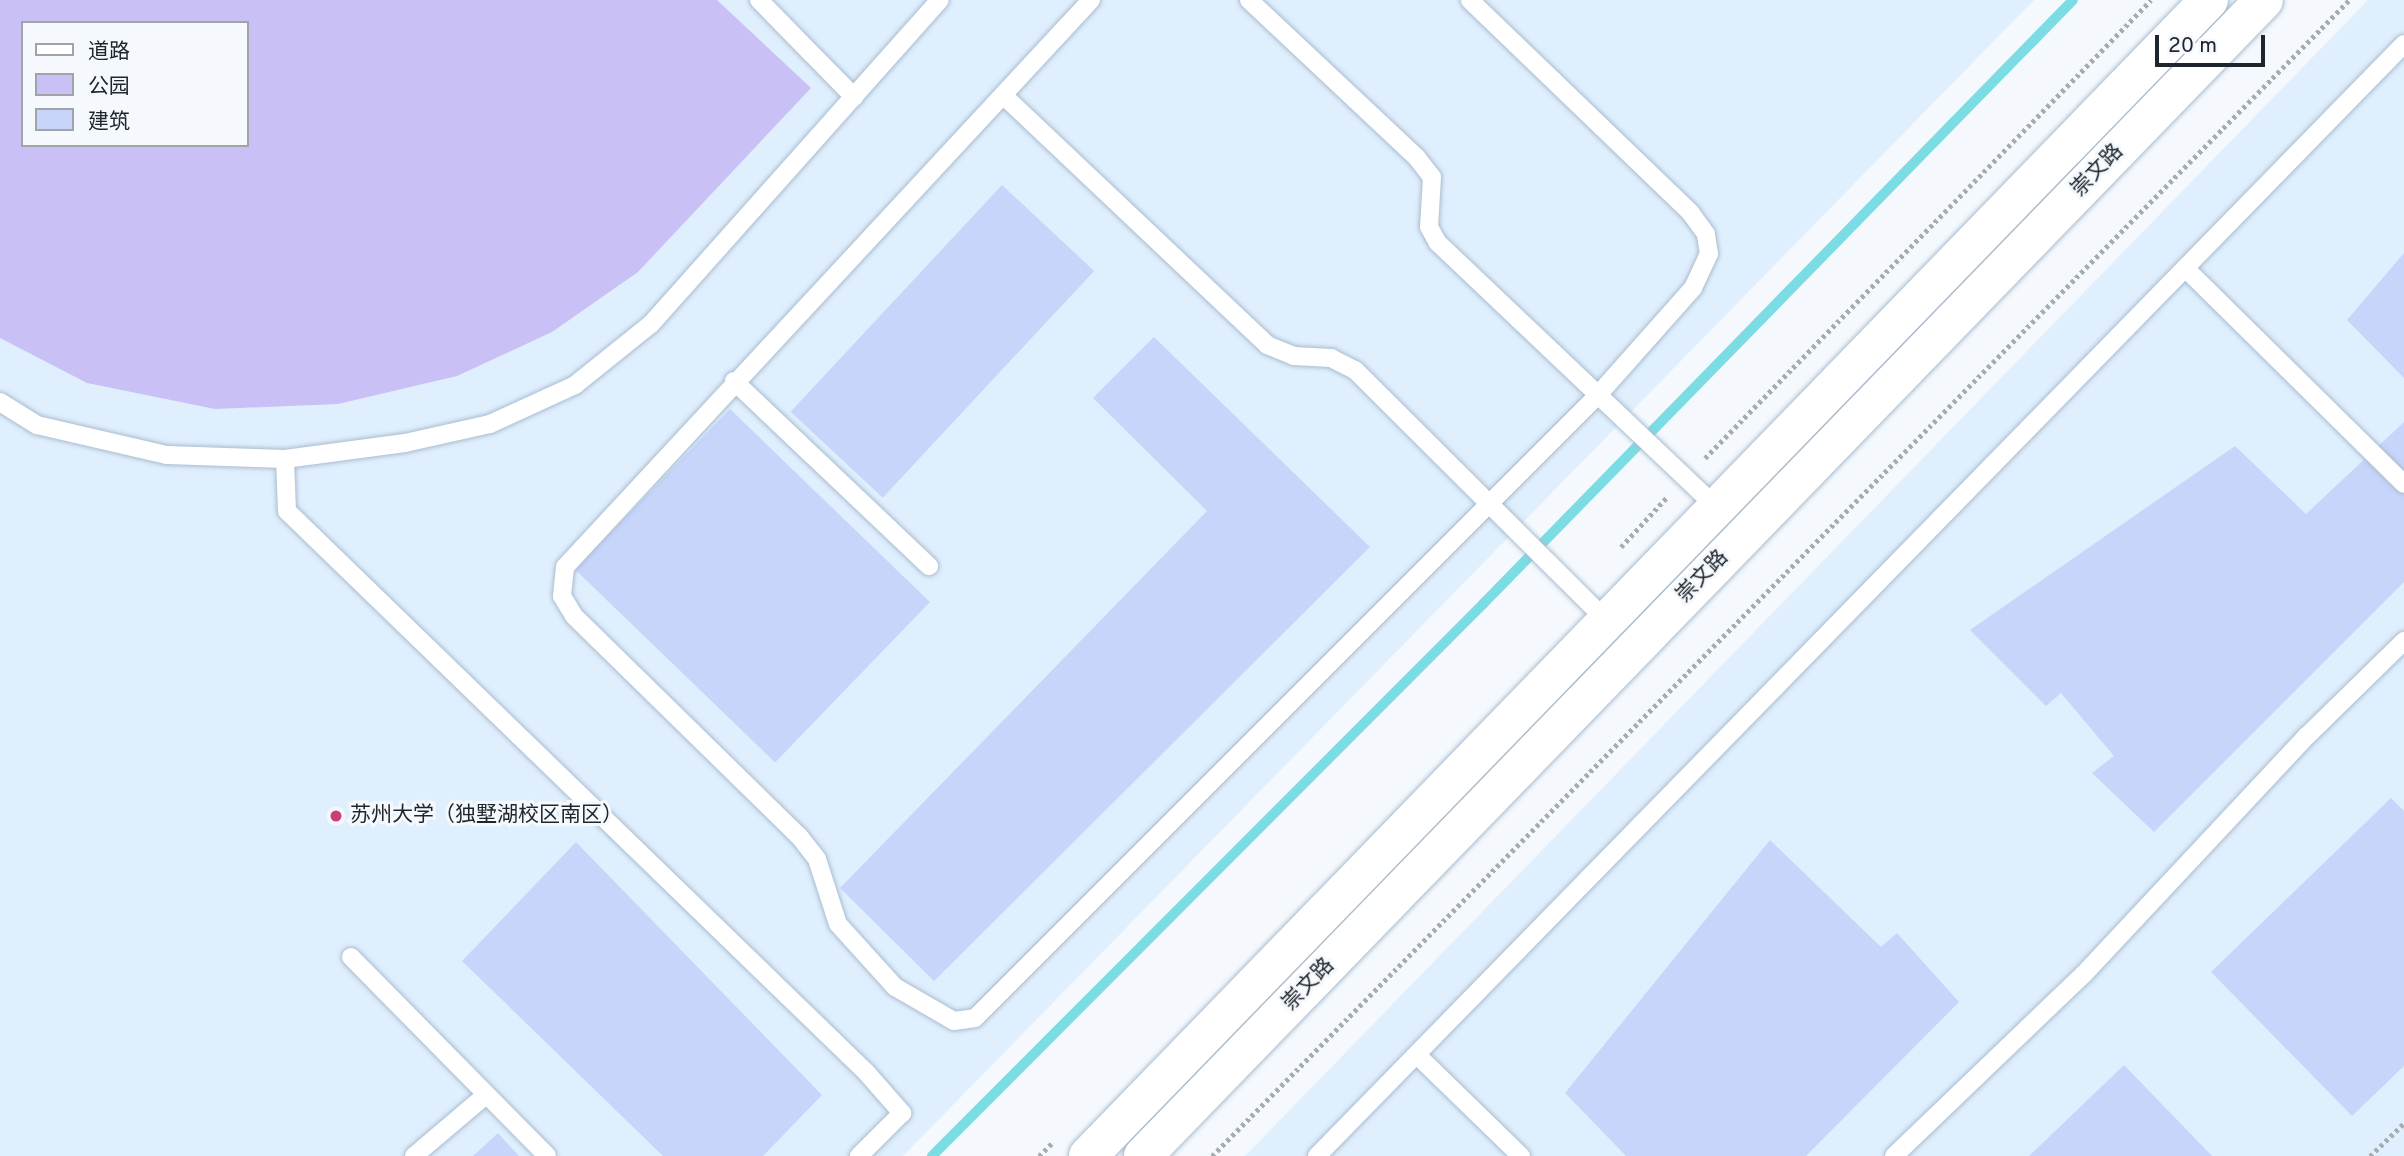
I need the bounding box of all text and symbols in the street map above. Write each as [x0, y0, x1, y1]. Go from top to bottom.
legend [21, 21, 248, 147]
scale bar [2159, 21, 2269, 65]
text: 20 m [2168, 33, 2217, 60]
text: 道路 [88, 39, 130, 66]
text: 公园 [88, 74, 130, 101]
text: 建筑 [88, 109, 130, 136]
street label: 崇文路 [2067, 140, 2129, 202]
street label: 崇文路 [1672, 546, 1734, 608]
place label: 苏州大学（独墅湖校区南区） [350, 803, 623, 829]
marker: 苏州大学（独墅湖校区南区） [328, 808, 344, 824]
street label: 崇文路 [1278, 954, 1340, 1016]

